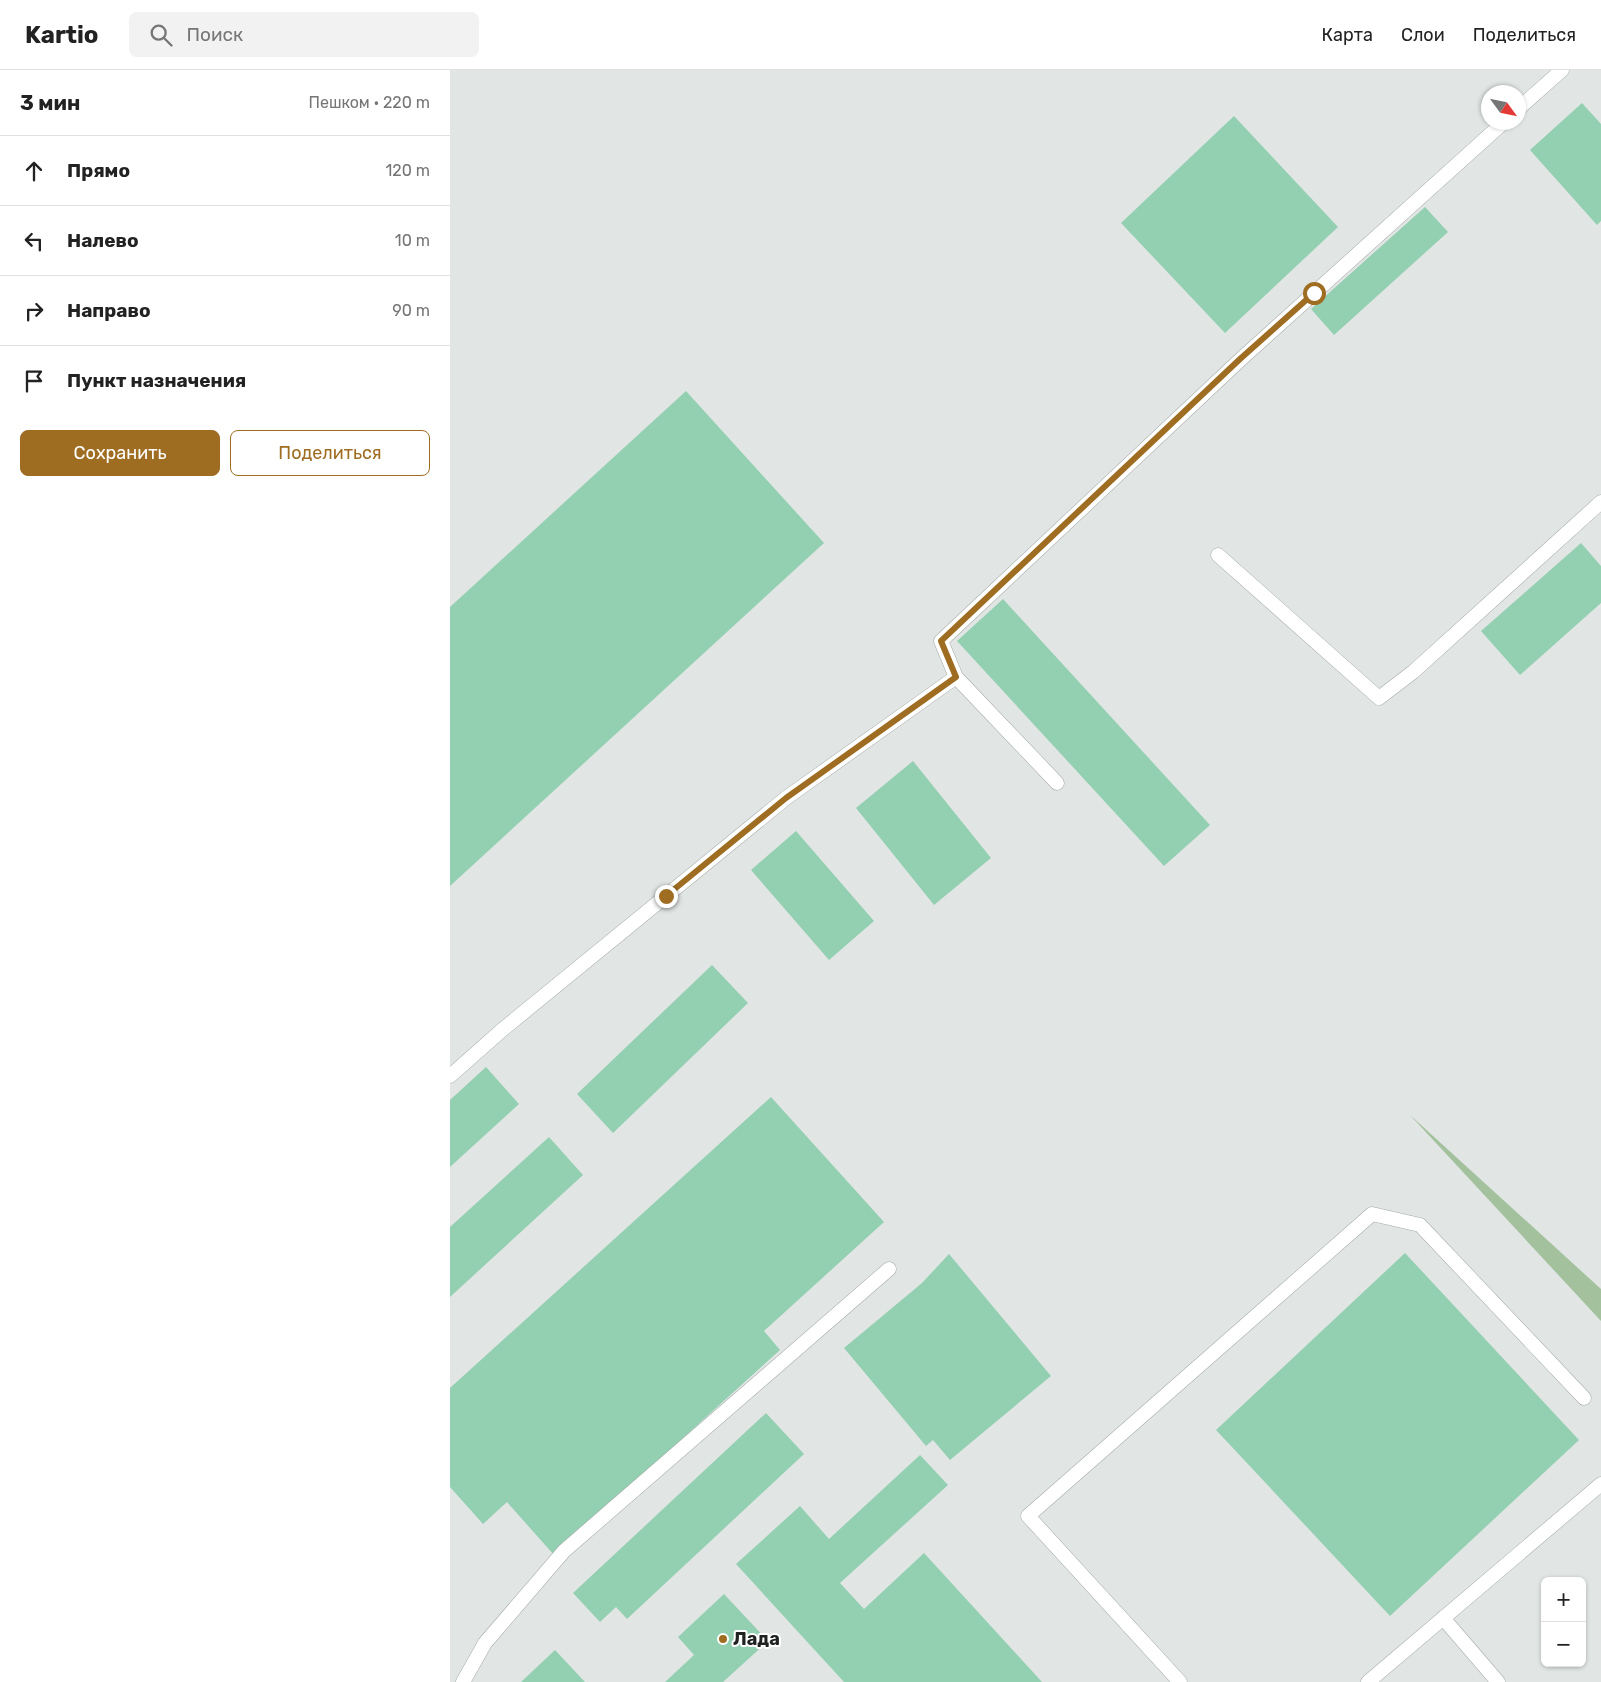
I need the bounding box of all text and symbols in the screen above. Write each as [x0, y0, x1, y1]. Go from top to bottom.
search box [129, 12, 479, 57]
text: Kartio [25, 21, 99, 49]
icon: search [147, 21, 175, 49]
text: Поиск [187, 23, 243, 46]
text: Карта [1322, 24, 1373, 46]
text: Слои [1401, 24, 1445, 46]
text: Поделиться [1473, 24, 1576, 46]
north arrow [1481, 85, 1526, 130]
text: 3 мин [20, 90, 80, 115]
text: Пешком · 220 m [309, 93, 430, 112]
icon: ahead [20, 157, 48, 185]
text: Прямо [67, 159, 130, 182]
text: 120 m [385, 161, 430, 180]
icon: left [20, 227, 48, 255]
text: Налево [67, 229, 139, 252]
text: 10 m [395, 231, 430, 250]
route start [1303, 282, 1326, 305]
icon: right [20, 297, 48, 325]
text: Направо [67, 299, 151, 322]
text: 90 m [392, 301, 430, 320]
icon: arrive [20, 367, 48, 395]
text: Пункт назначения [67, 369, 246, 392]
button: Сохранить [20, 430, 220, 476]
button: Поделиться [230, 430, 430, 476]
route end [655, 885, 678, 908]
map controls [1541, 1577, 1586, 1667]
button: + [1541, 1577, 1586, 1622]
button: − [1541, 1622, 1586, 1667]
place label: Лада [733, 1628, 780, 1650]
marker: Лада [717, 1633, 729, 1645]

